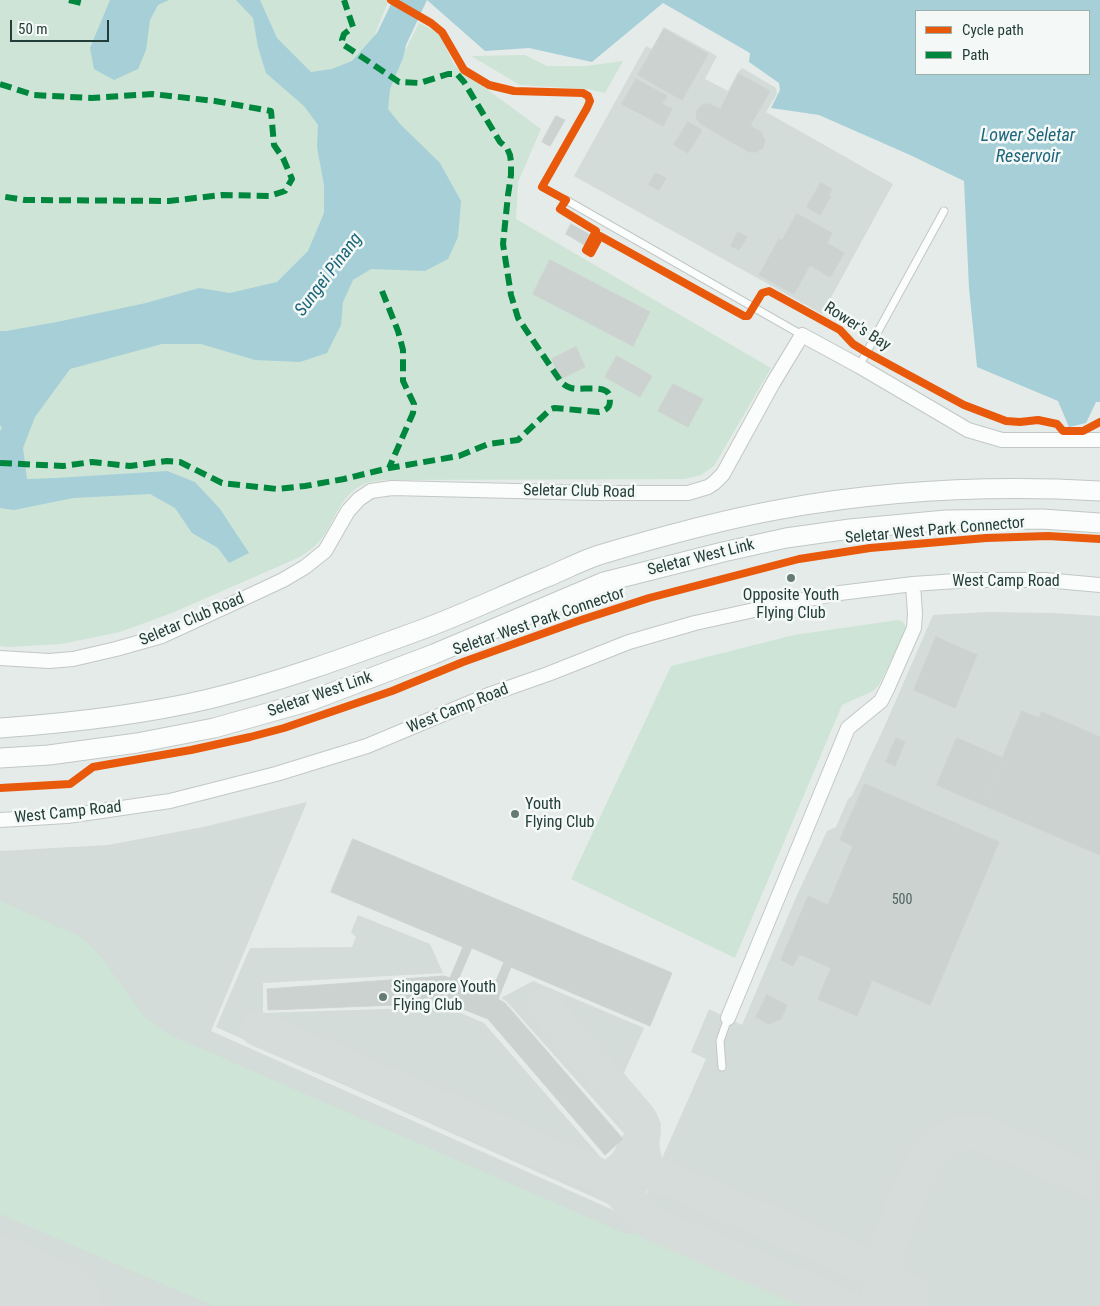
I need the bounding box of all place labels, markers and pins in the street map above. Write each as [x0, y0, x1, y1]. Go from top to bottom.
marker: Opposite Youth Flying Club [785, 572, 797, 584]
place label: Opposite Youth Flying Club [743, 586, 839, 624]
place label: Youth Flying Club [525, 795, 594, 833]
marker: Youth Flying Club [509, 808, 521, 820]
place label: Singapore Youth Flying Club [393, 978, 496, 1016]
marker: Singapore Youth Flying Club [377, 991, 389, 1003]

